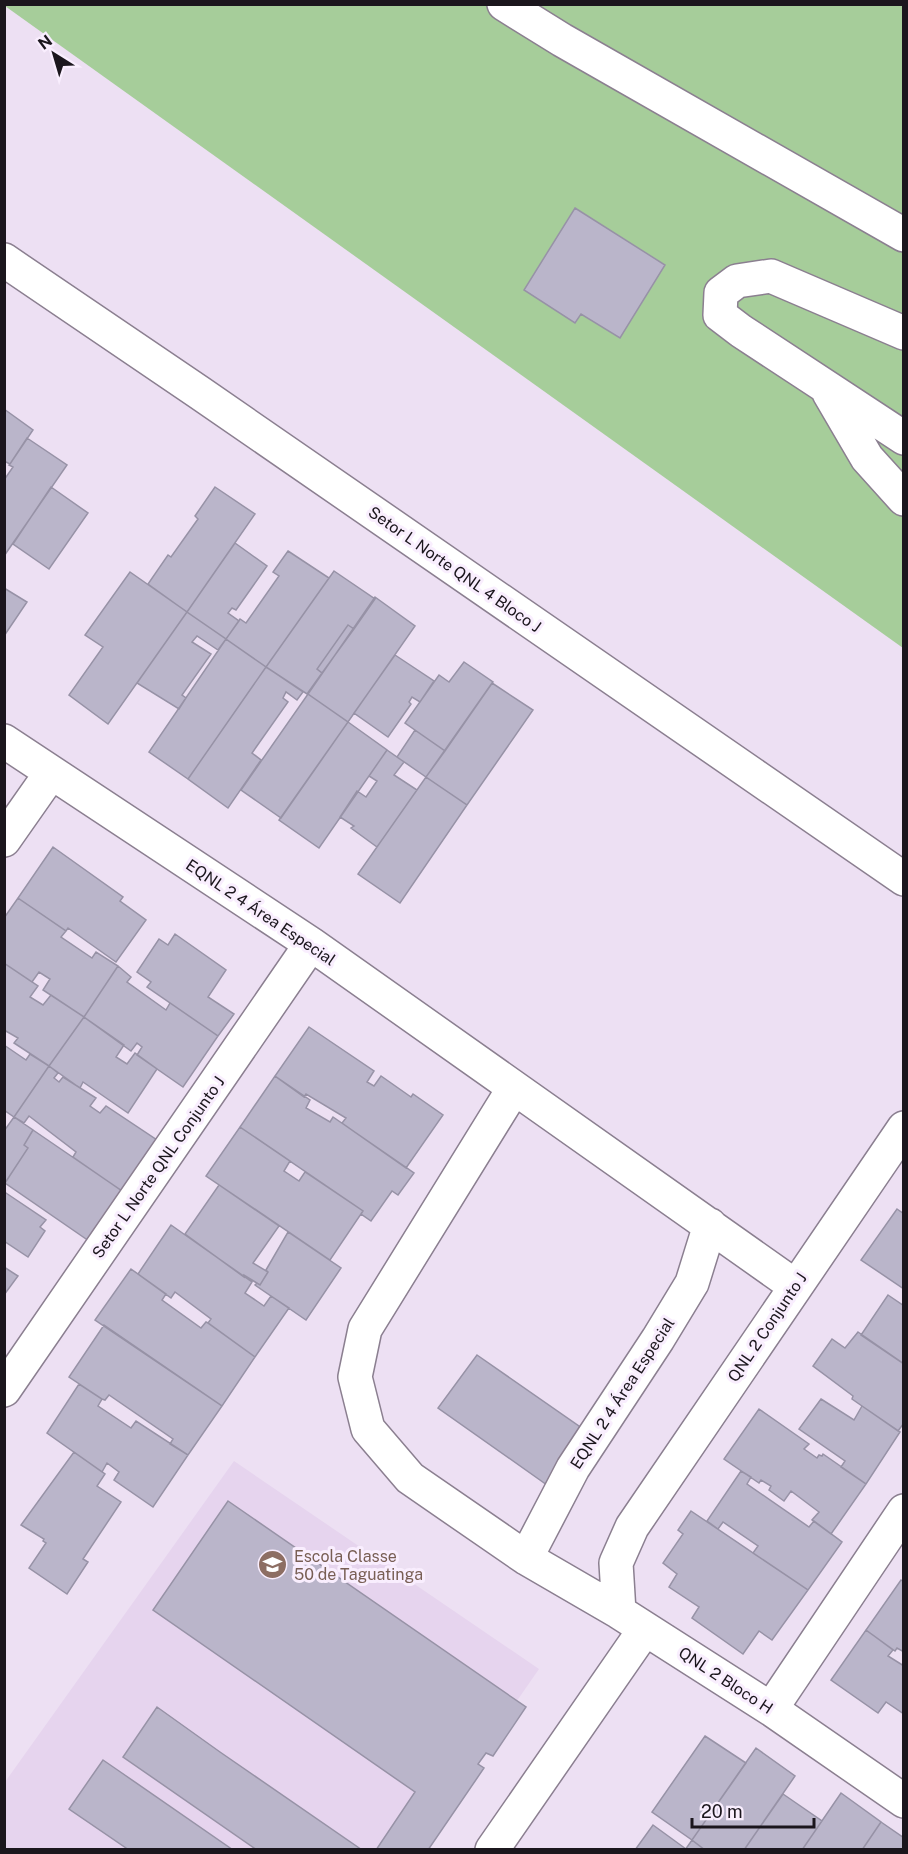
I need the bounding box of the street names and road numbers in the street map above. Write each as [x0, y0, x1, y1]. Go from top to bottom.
street label: Setor L Norte QNL 4 Bloco J [365, 502, 545, 636]
street label: EQNL 2 4 Área Especial [182, 854, 340, 970]
street label: Setor L Norte QNL Conjunto J [88, 1073, 229, 1262]
street label: QNL 2 Conjunto J [724, 1269, 811, 1385]
street label: EQNL 2 4 Área Especial [566, 1313, 678, 1472]
street label: QNL 2 Bloco H [675, 1643, 776, 1718]

